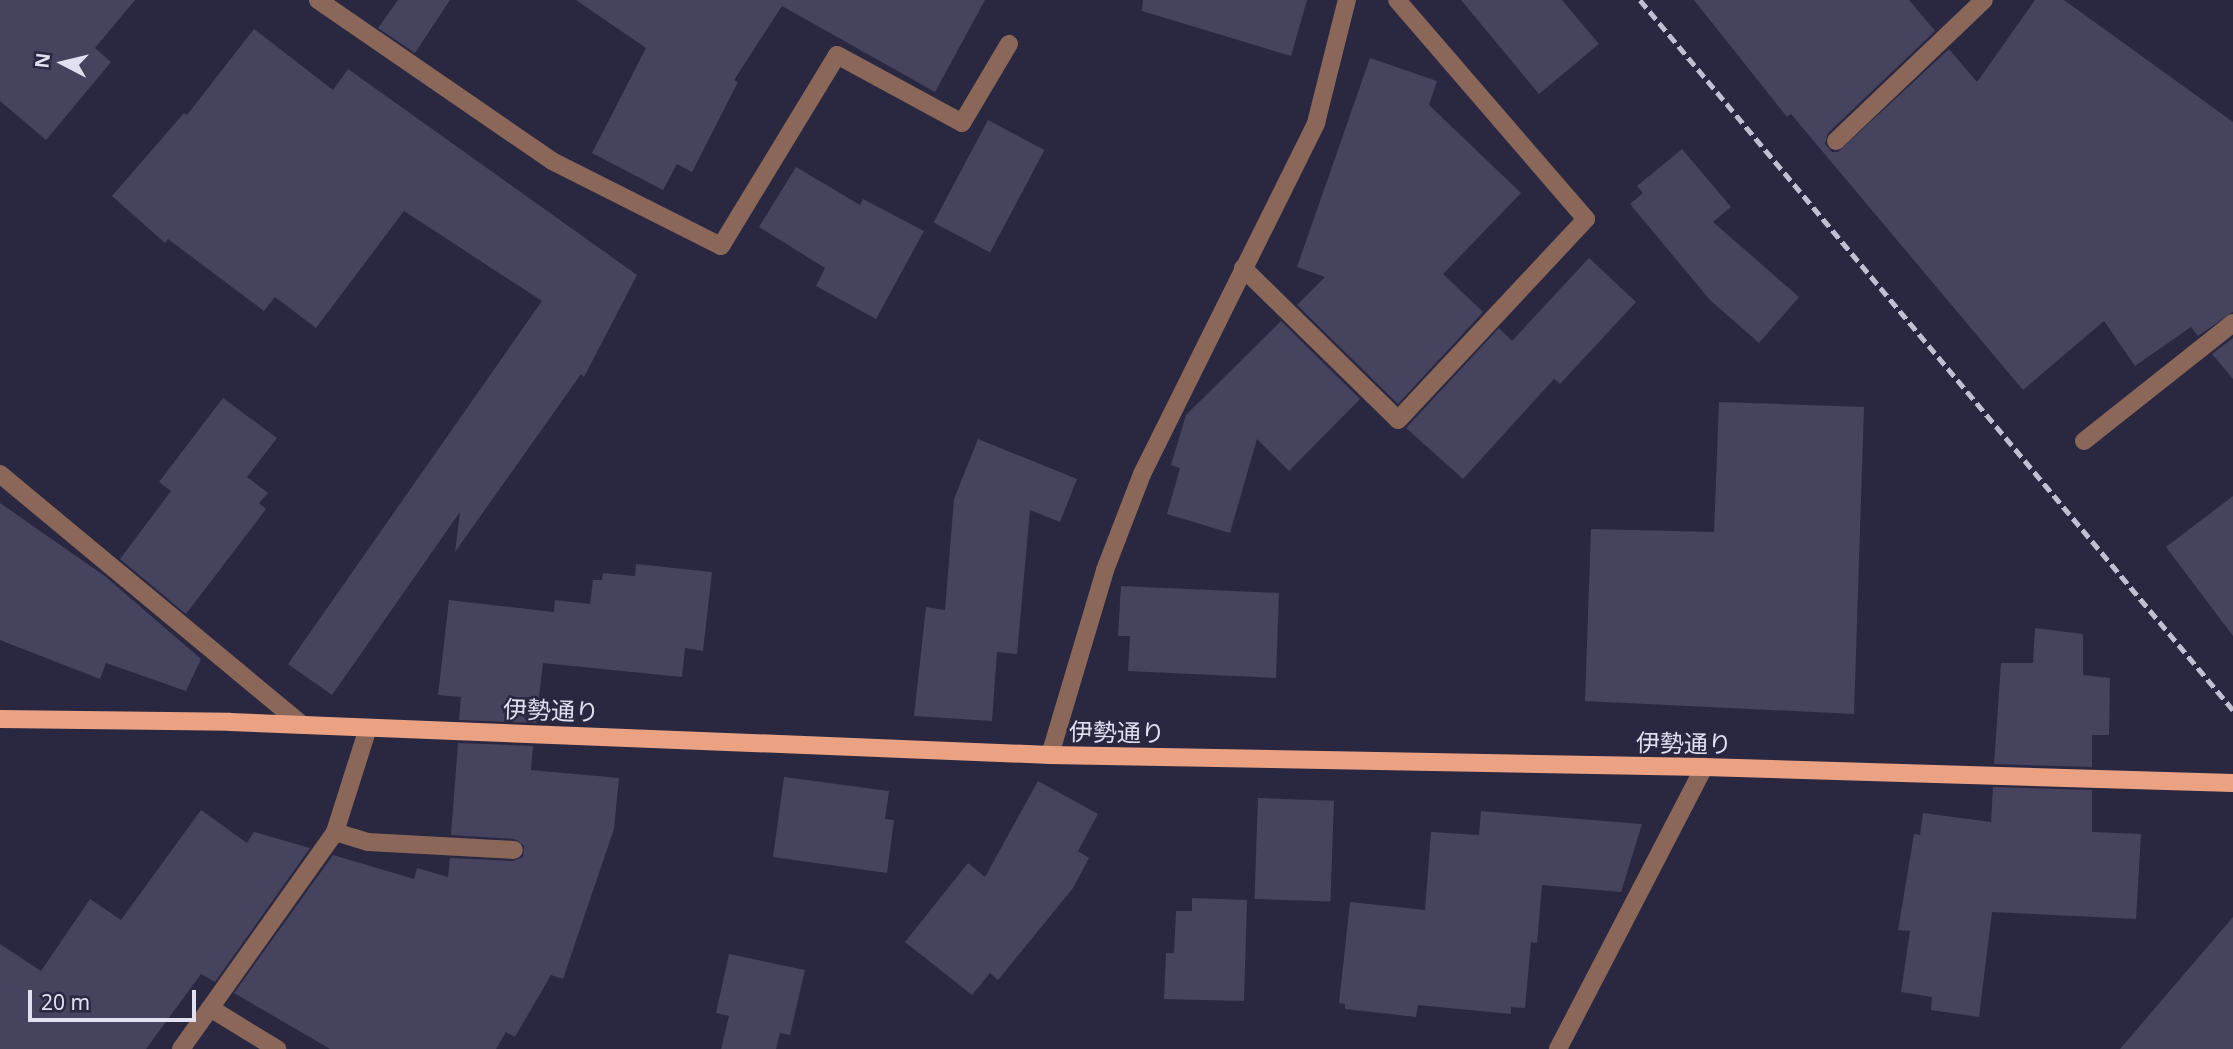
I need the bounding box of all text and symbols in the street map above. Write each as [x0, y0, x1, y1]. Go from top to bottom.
north arrow [28, 28, 98, 98]
text: N [28, 51, 56, 70]
street label: 伊勢通り [503, 694, 599, 726]
street label: 伊勢通り [1069, 717, 1165, 747]
street label: 伊勢通り [1636, 728, 1732, 758]
scale bar [32, 976, 200, 1020]
text: 20 m [41, 988, 90, 1016]

